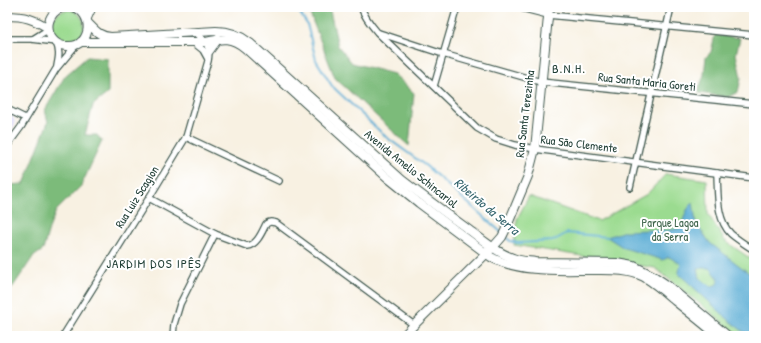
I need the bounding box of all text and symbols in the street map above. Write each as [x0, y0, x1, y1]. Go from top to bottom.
district label: B.N.H. [552, 59, 586, 77]
street label: Rua Santa Maria Goreti [597, 68, 697, 95]
street label: Rua Santa Terezinha [511, 69, 538, 159]
street label: Avenida Amelio Schincariol [361, 126, 462, 212]
street label: Rua São Clemente [540, 130, 619, 157]
street label: Rua Luiz Scagion [111, 162, 163, 231]
water label: Ribeirão da Serra [451, 173, 525, 240]
park label: Parque Lagoa da Serra [641, 214, 699, 245]
district label: JARDIM DOS IPÊS [106, 254, 202, 272]

